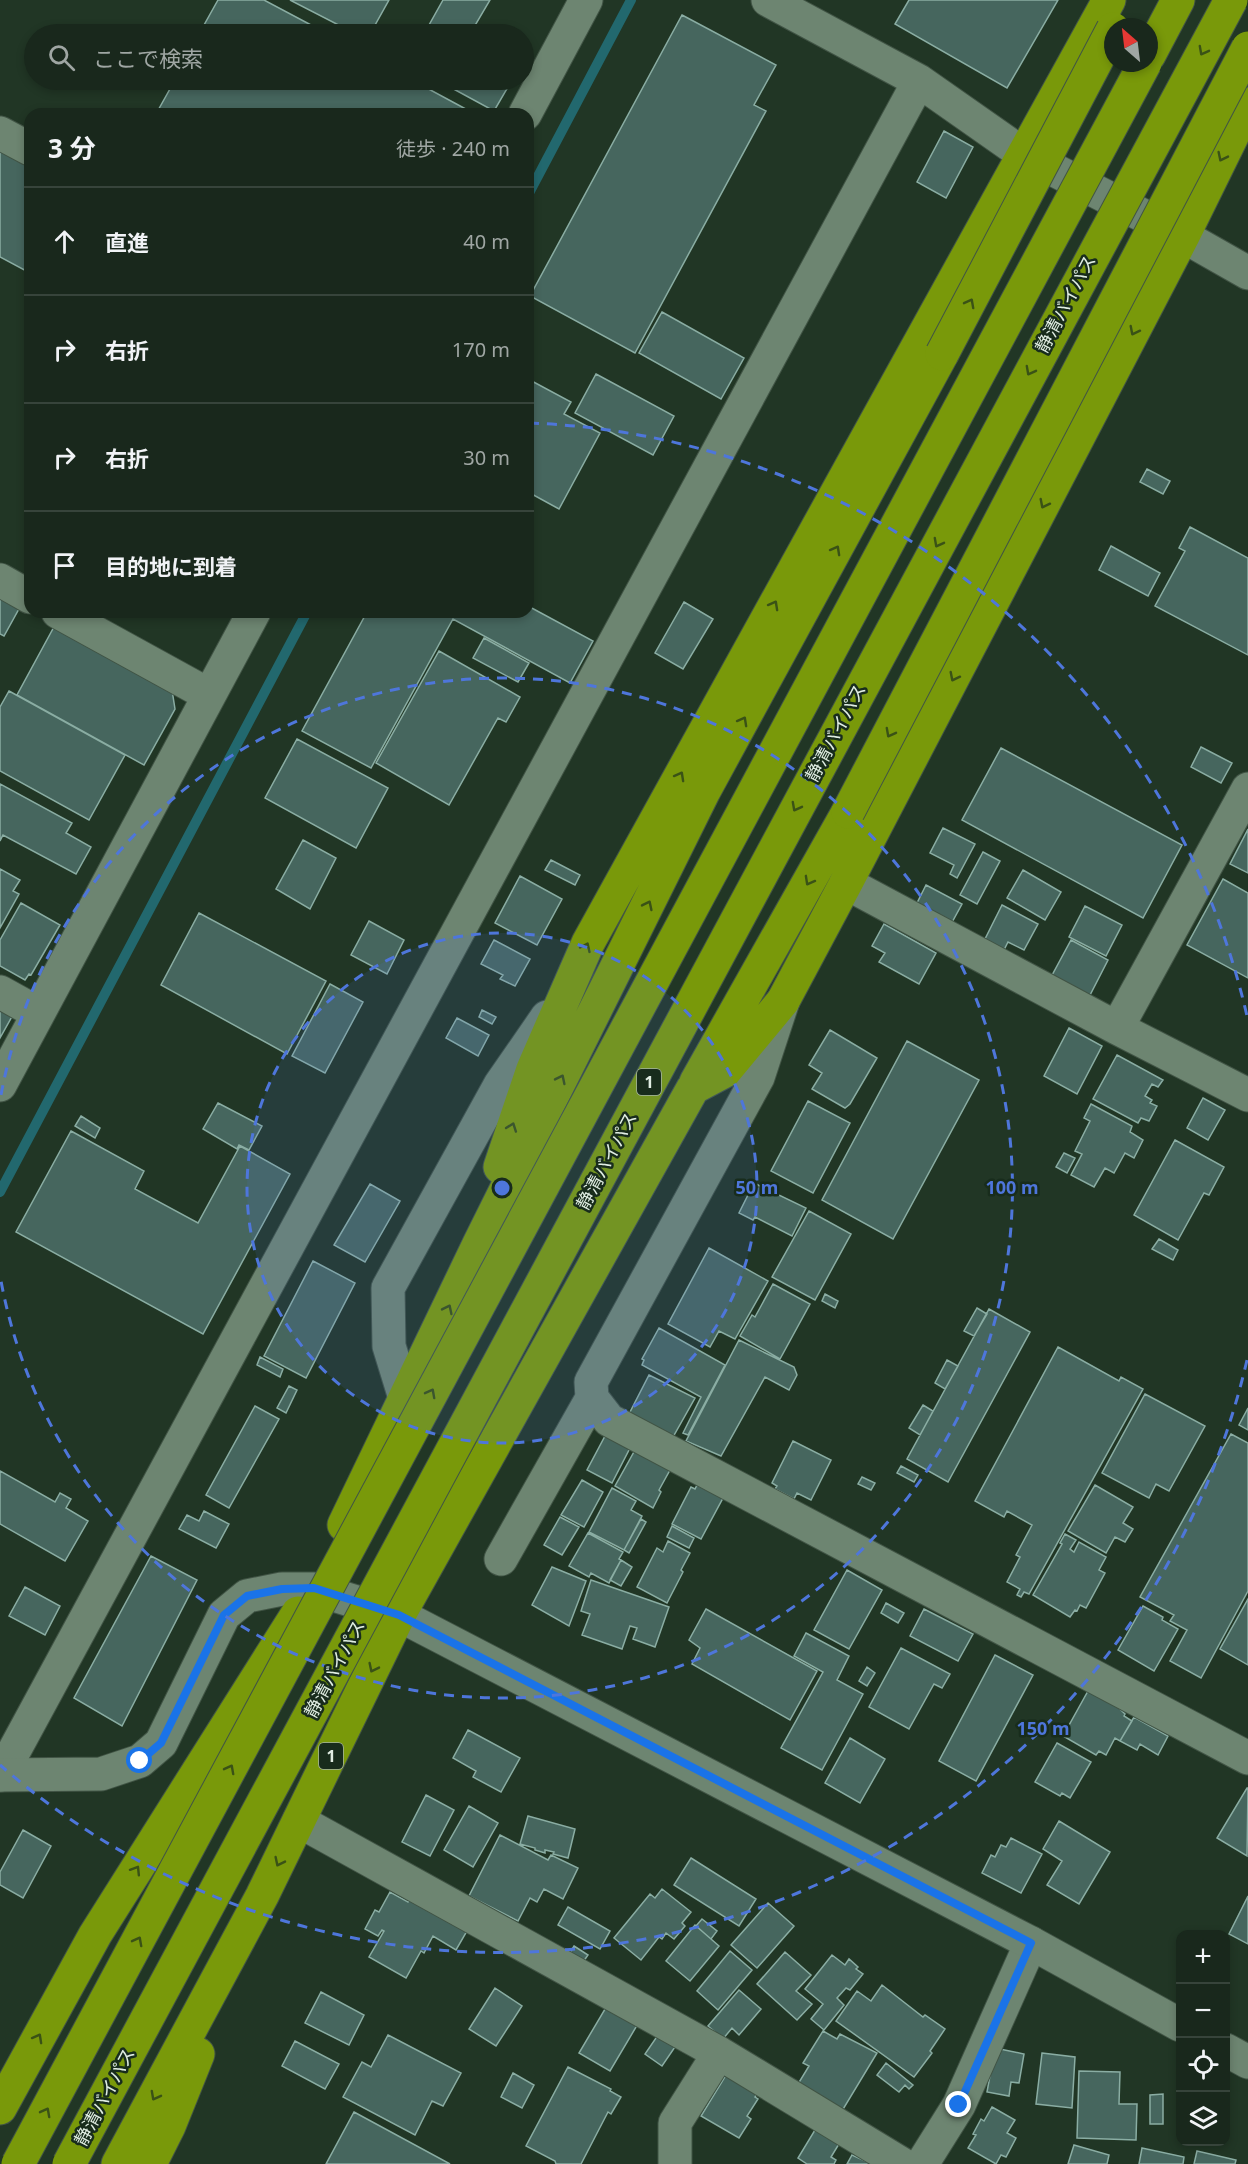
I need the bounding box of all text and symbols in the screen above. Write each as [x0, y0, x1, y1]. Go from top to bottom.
north arrow [1104, 18, 1158, 72]
search box [24, 24, 534, 90]
icon: search [45, 41, 78, 74]
text: ここで検索 [93, 43, 203, 73]
one-way arrow [1199, 45, 1210, 56]
text: 3 分 [48, 130, 96, 166]
text: 徒歩 · 240 m [396, 135, 510, 162]
one-way arrow [1218, 150, 1230, 161]
icon: ahead [48, 225, 81, 258]
text: 直進 [105, 227, 149, 257]
text: 40 m [463, 228, 510, 255]
street label: 静清バイパス [1029, 250, 1101, 357]
one-way arrow [962, 298, 974, 309]
one-way arrow [1130, 324, 1141, 335]
icon: right [48, 333, 81, 366]
text: 右折 [105, 335, 149, 365]
text: 170 m [452, 336, 510, 363]
one-way arrow [1026, 365, 1037, 375]
icon: right [48, 441, 81, 474]
text: 右折 [105, 443, 149, 473]
text: 30 m [463, 444, 510, 471]
one-way arrow [1040, 497, 1051, 508]
one-way arrow [934, 536, 945, 547]
one-way arrow [829, 546, 840, 556]
icon: arrive [48, 549, 81, 582]
text: 目的地に到着 [105, 551, 237, 581]
one-way arrow [767, 601, 778, 612]
one-way arrow [950, 670, 961, 681]
street label: 静清バイパス [799, 679, 871, 786]
one-way arrow [736, 717, 747, 727]
one-way arrow [886, 726, 897, 737]
one-way arrow [673, 772, 684, 782]
one-way arrow [792, 801, 803, 811]
one-way arrow [805, 875, 817, 885]
one-way arrow [641, 900, 652, 911]
one-way arrow [579, 943, 591, 954]
road number: 1 [637, 1069, 661, 1095]
one-way arrow [554, 1075, 566, 1086]
street label: 静清バイパス [570, 1107, 642, 1214]
one-way arrow [505, 1123, 518, 1133]
text: 50 m [736, 1175, 778, 1199]
text: 100 m [985, 1175, 1039, 1199]
centre of rings [492, 1178, 512, 1198]
one-way arrow [441, 1304, 453, 1315]
one-way arrow [424, 1389, 435, 1400]
street label: 静清バイパス [298, 1615, 370, 1722]
one-way arrow [369, 1661, 381, 1672]
text: 150 m [1016, 1716, 1070, 1740]
road number: 1 [319, 1743, 343, 1769]
route start [126, 1747, 152, 1773]
one-way arrow [223, 1764, 234, 1775]
one-way arrow [274, 1856, 286, 1867]
one-way arrow [129, 1866, 141, 1876]
map controls [1176, 1930, 1230, 2146]
button: + [1176, 1930, 1230, 1984]
one-way arrow [131, 1936, 142, 1947]
button: − [1176, 1984, 1230, 2038]
one-way arrow [31, 2034, 42, 2044]
button: locate [1176, 2038, 1230, 2092]
street label: 静清バイパス [68, 2043, 140, 2150]
one-way arrow [151, 2089, 162, 2100]
route end [945, 2091, 971, 2117]
button: layers [1176, 2092, 1230, 2146]
one-way arrow [39, 2108, 50, 2119]

